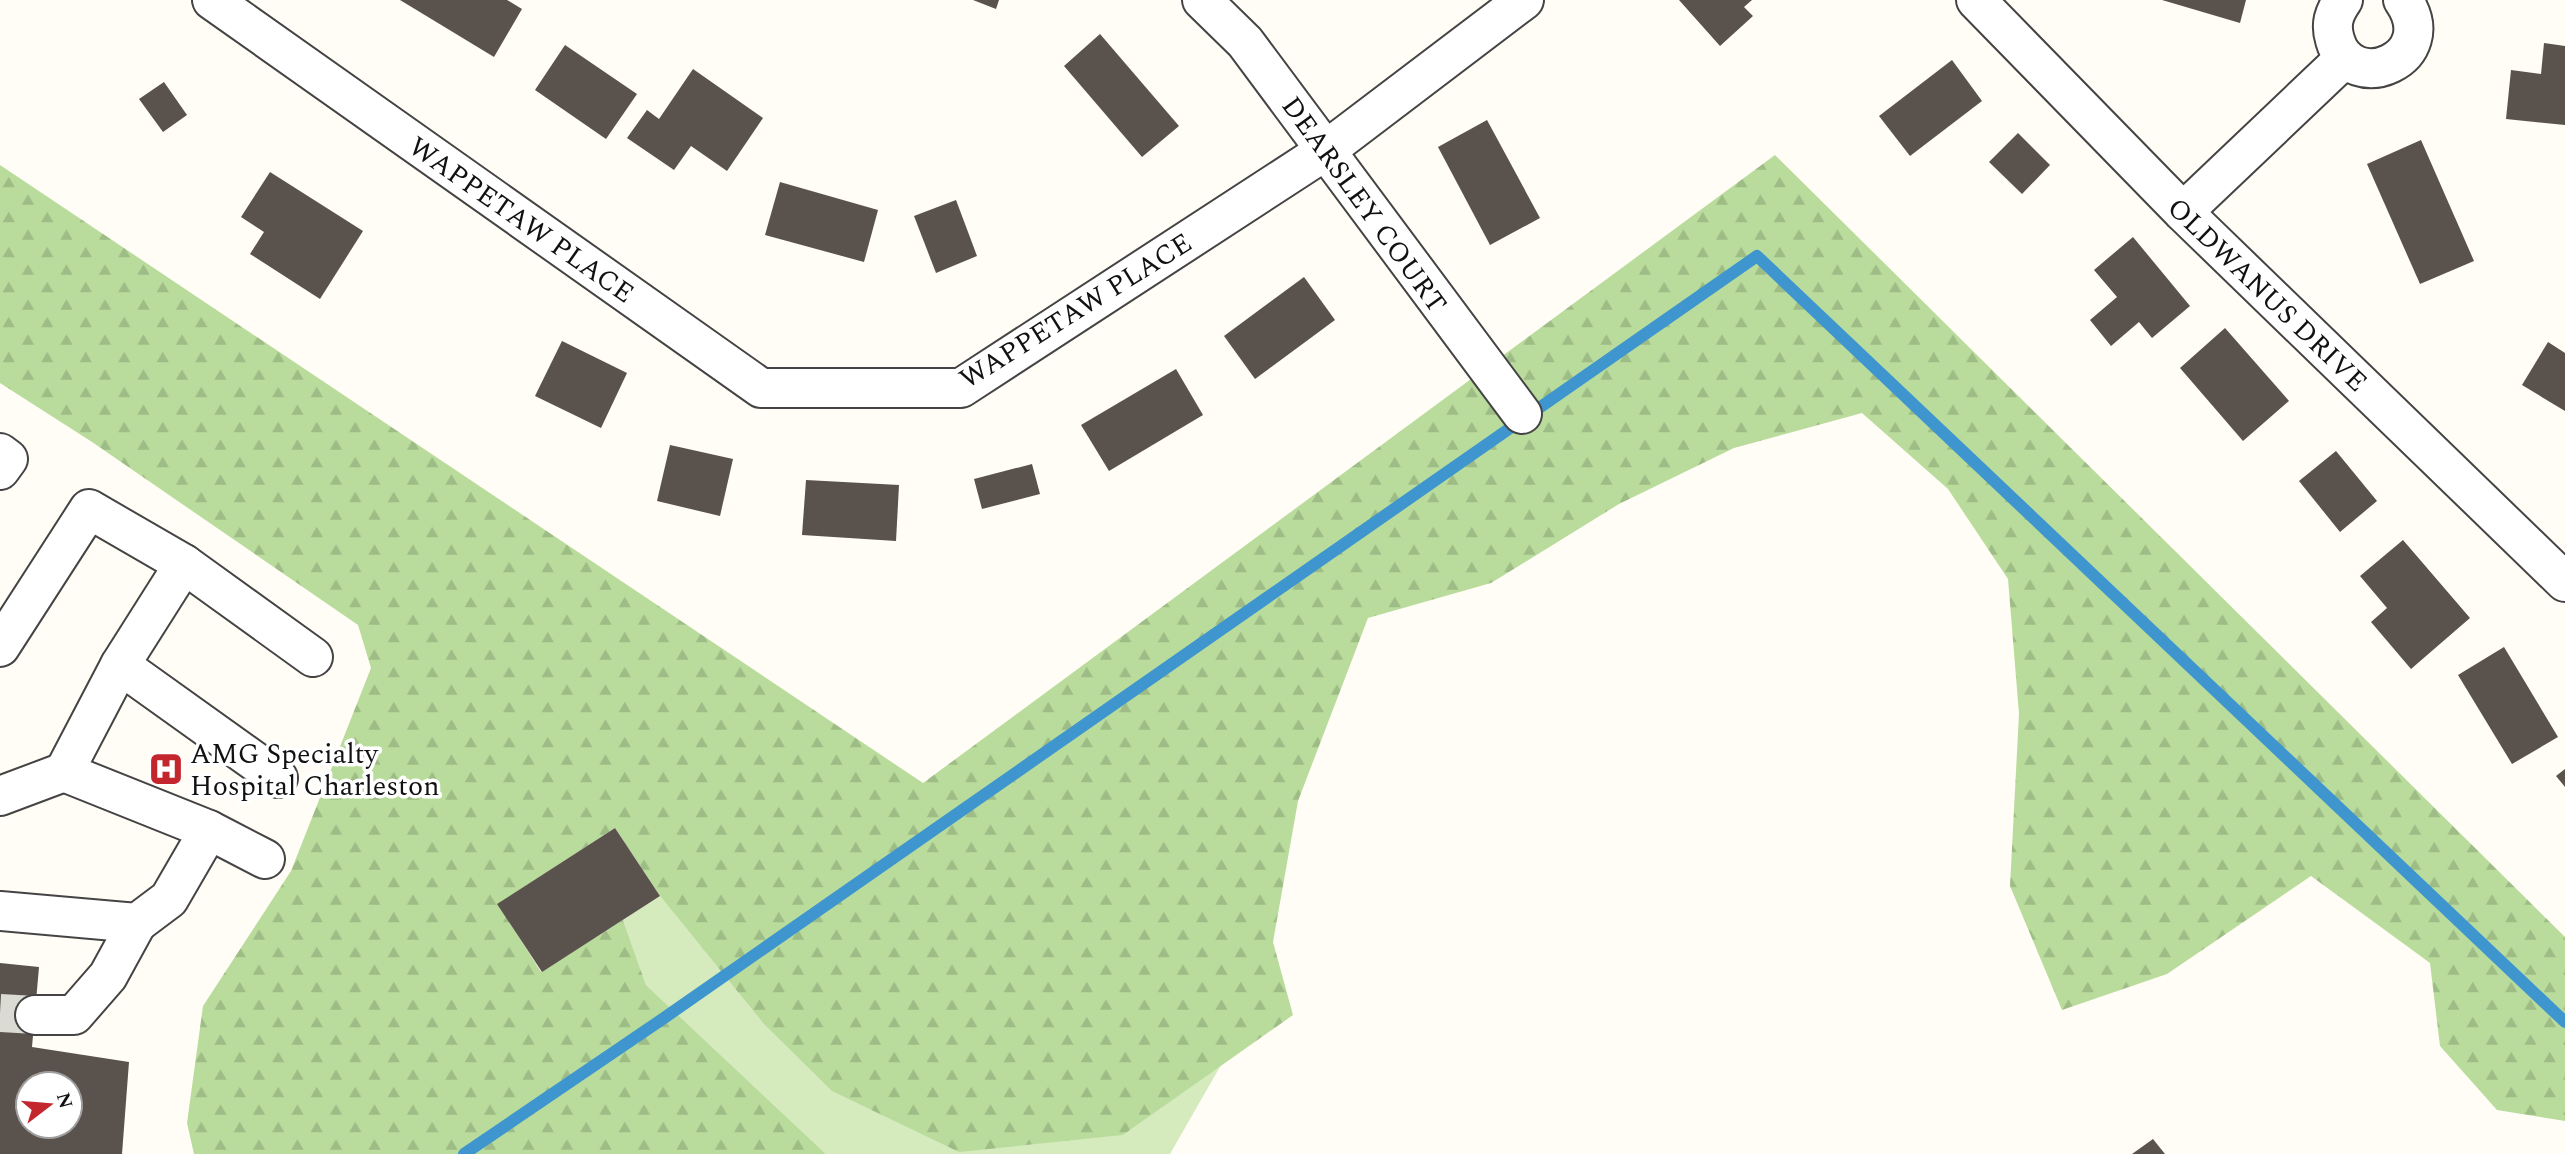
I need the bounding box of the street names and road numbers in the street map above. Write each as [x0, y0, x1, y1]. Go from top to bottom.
street label: DEARSLEY COURT [1270, 87, 1457, 322]
street label: WAPPETAW PLACE [399, 126, 643, 315]
street label: OLDWANUS DRIVE [2157, 188, 2377, 403]
street label: WAPPETAW PLACE [951, 222, 1201, 400]

